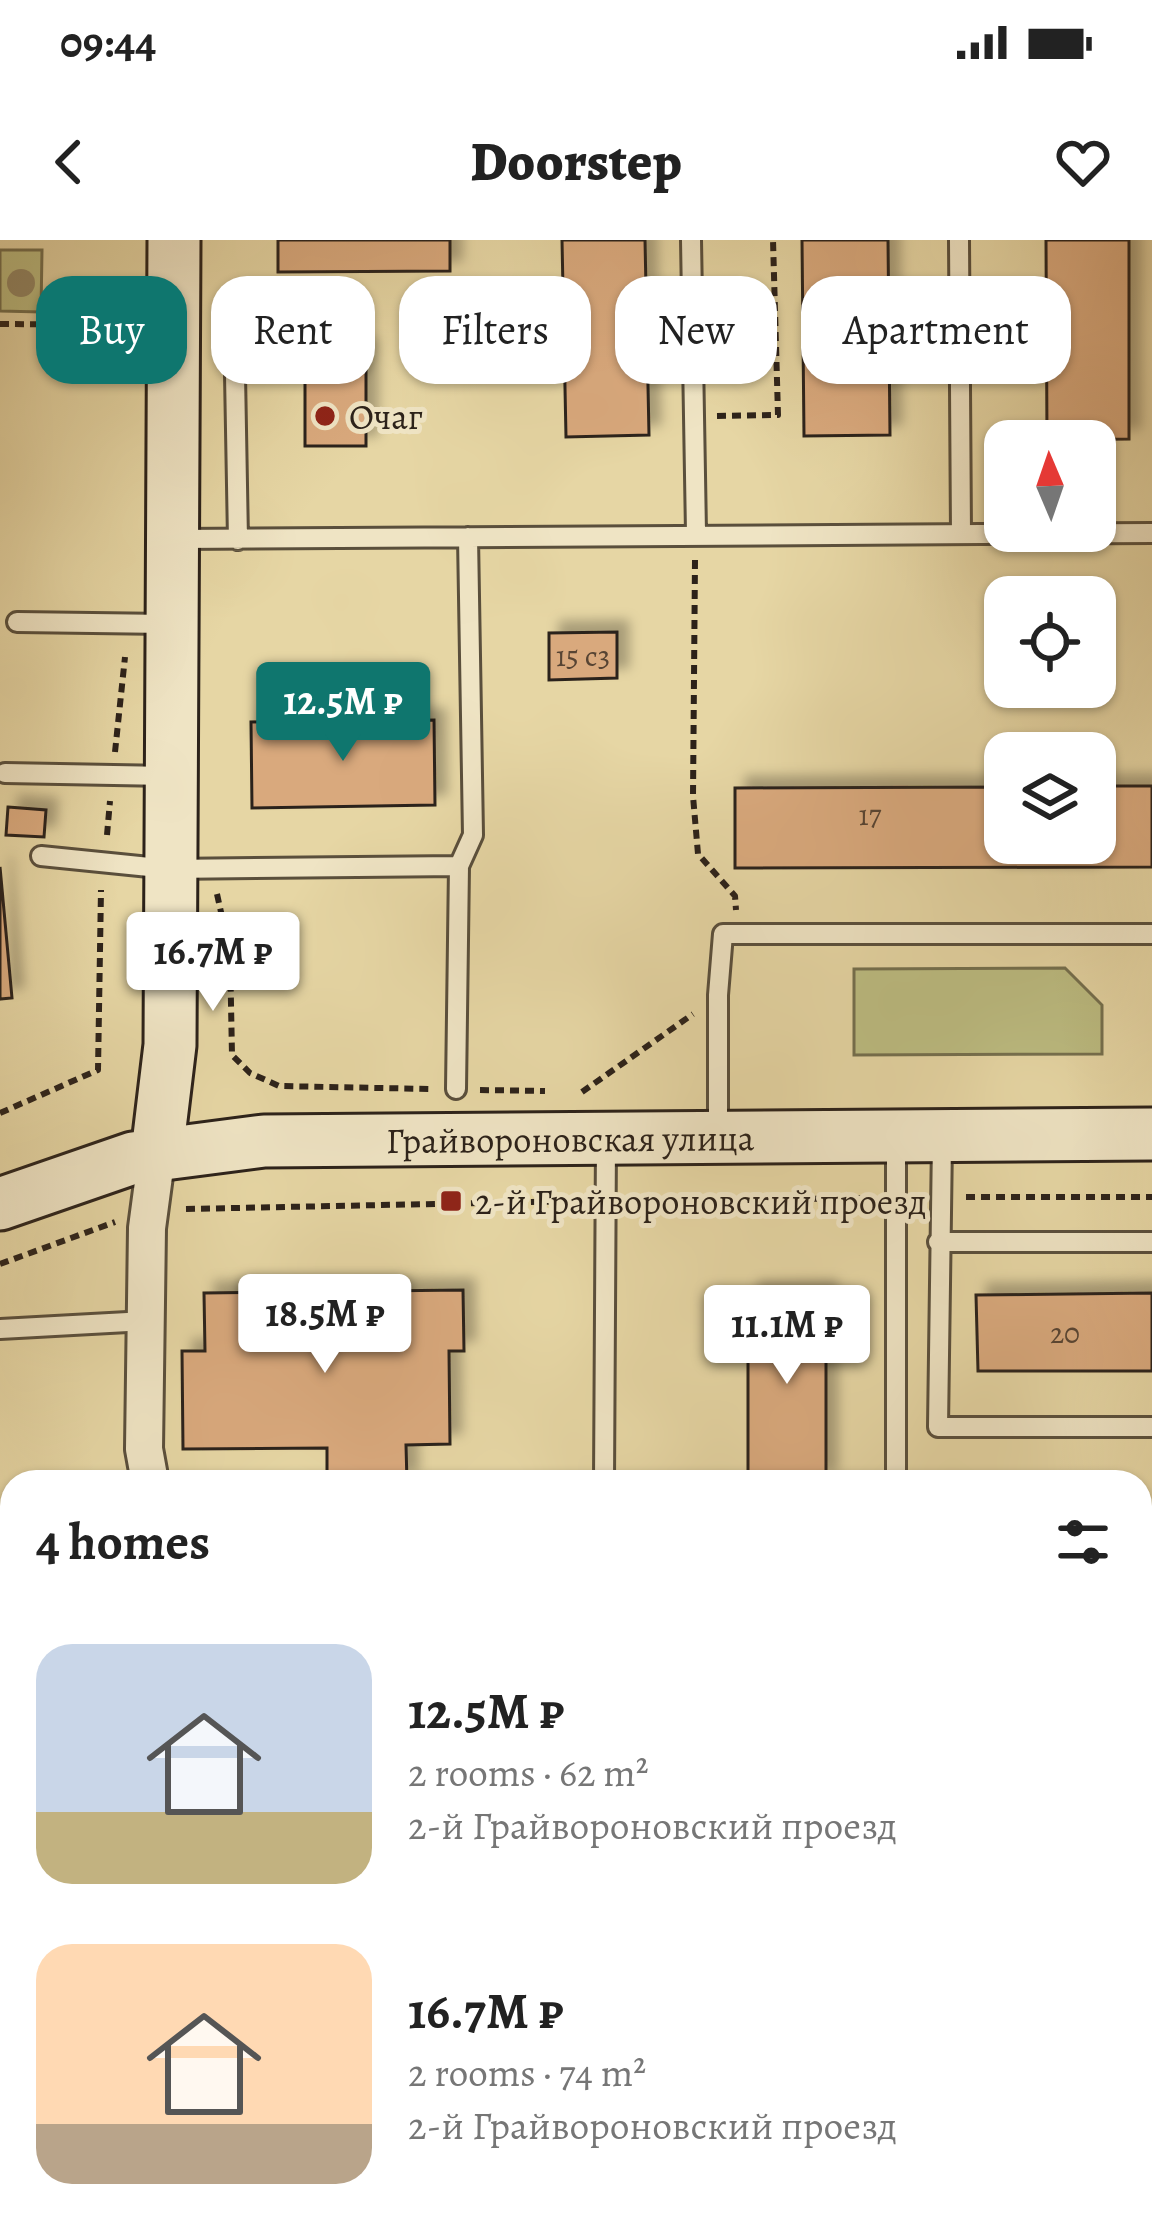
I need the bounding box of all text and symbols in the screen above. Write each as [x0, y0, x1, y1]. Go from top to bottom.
text: 09:44 [60, 11, 156, 73]
text: Doorstep [470, 125, 682, 199]
icon: back [36, 129, 102, 195]
icon: heart [1050, 129, 1116, 195]
chip: Buy [36, 276, 187, 384]
chip: Rent [211, 276, 375, 384]
chip: Filters [399, 276, 591, 384]
chip: New [615, 276, 777, 384]
chip: Apartment [801, 276, 1071, 384]
place label: Очаг [349, 392, 423, 441]
marker: Очаг [312, 403, 338, 429]
north arrow [984, 420, 1116, 552]
map controls [984, 420, 1116, 864]
button: locate [984, 576, 1116, 708]
house number: 15 с3 [556, 636, 610, 676]
pin: 12.5M ₽ [232, 662, 454, 764]
text: 12.5M ₽ [283, 674, 403, 727]
button: layers [984, 732, 1116, 864]
house number: 17 [859, 795, 882, 835]
pin: 16.7M ₽ [102, 912, 324, 1014]
text: 16.7M ₽ [154, 924, 272, 977]
street label: Грайвороновская улица [386, 1113, 755, 1165]
place label: 2-й Грайвороновский проезд [475, 1177, 926, 1226]
marker: 2-й Грайвороновский проезд [438, 1188, 464, 1214]
pin: 18.5M ₽ [214, 1274, 436, 1376]
pin: 11.1M ₽ [676, 1285, 898, 1387]
text: 18.5M ₽ [265, 1286, 385, 1339]
text: 11.1M ₽ [731, 1297, 843, 1350]
house number: 20 [1050, 1313, 1080, 1353]
text: 4 homes [36, 1507, 210, 1577]
icon: filters [1050, 1509, 1116, 1575]
text: 12.5M ₽ [408, 1676, 564, 1746]
icon: home [132, 1692, 276, 1836]
text: 2 rooms · 62 m² [408, 1746, 648, 1799]
text: 2-й Грайвороновский проезд [408, 1799, 897, 1852]
text: 16.7M ₽ [408, 1976, 564, 2046]
icon: home [132, 1992, 276, 2136]
text: 2 rooms · 74 m² [408, 2046, 646, 2099]
text: 2-й Грайвороновский проезд [408, 2099, 897, 2152]

